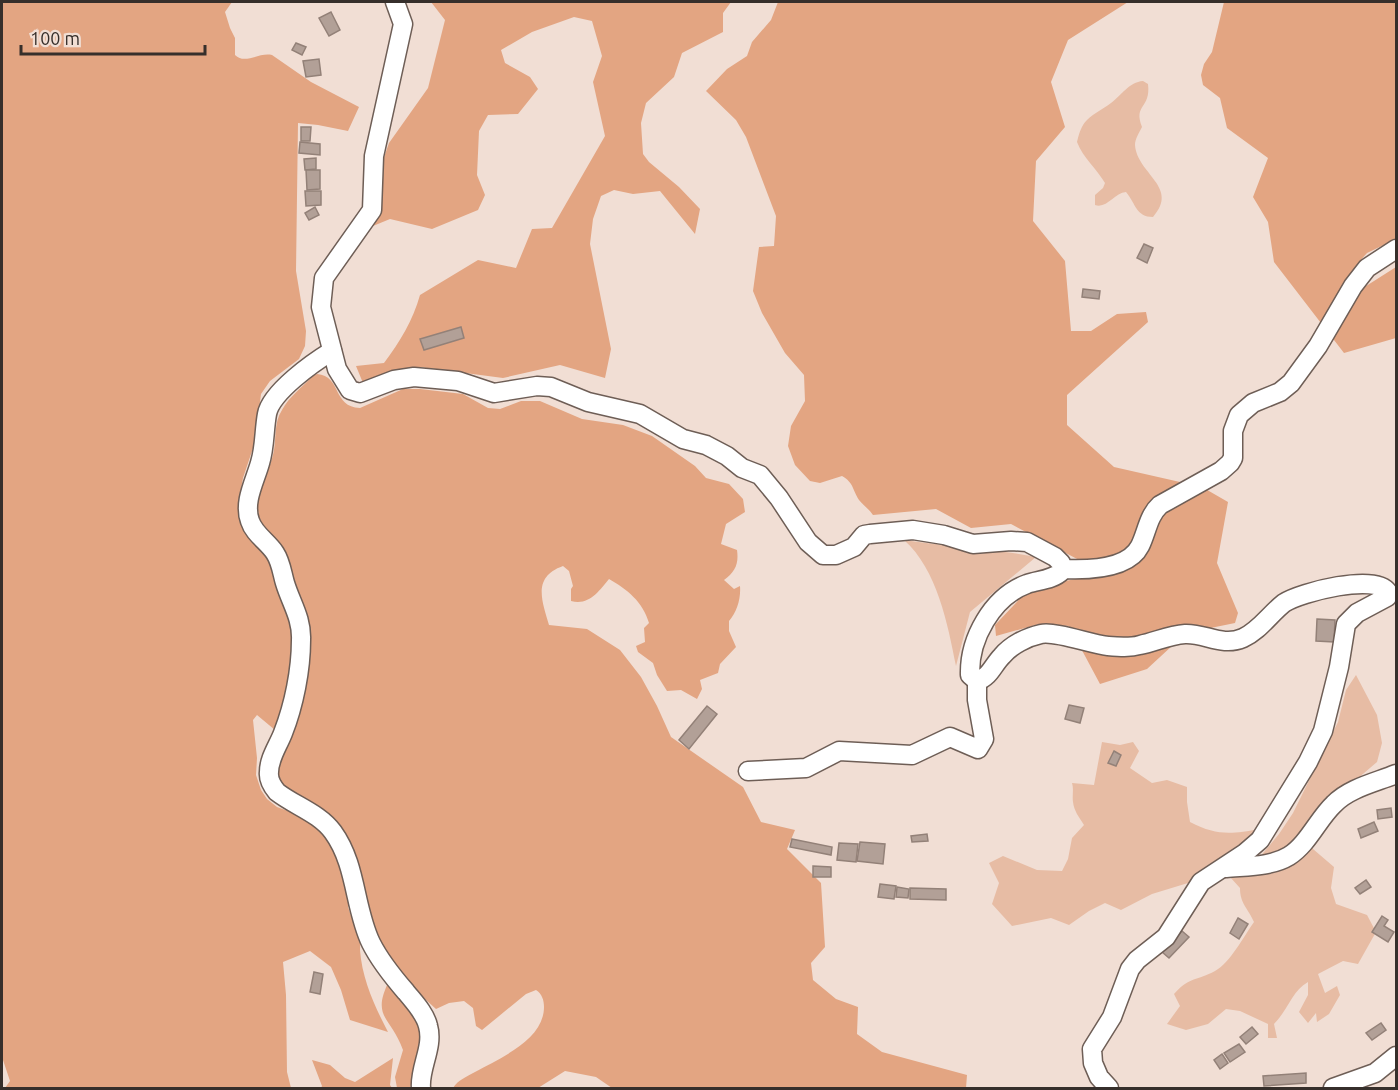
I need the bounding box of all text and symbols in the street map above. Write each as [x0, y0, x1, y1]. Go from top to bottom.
scale bar [21, 18, 206, 56]
text: 100 m [30, 28, 80, 48]

